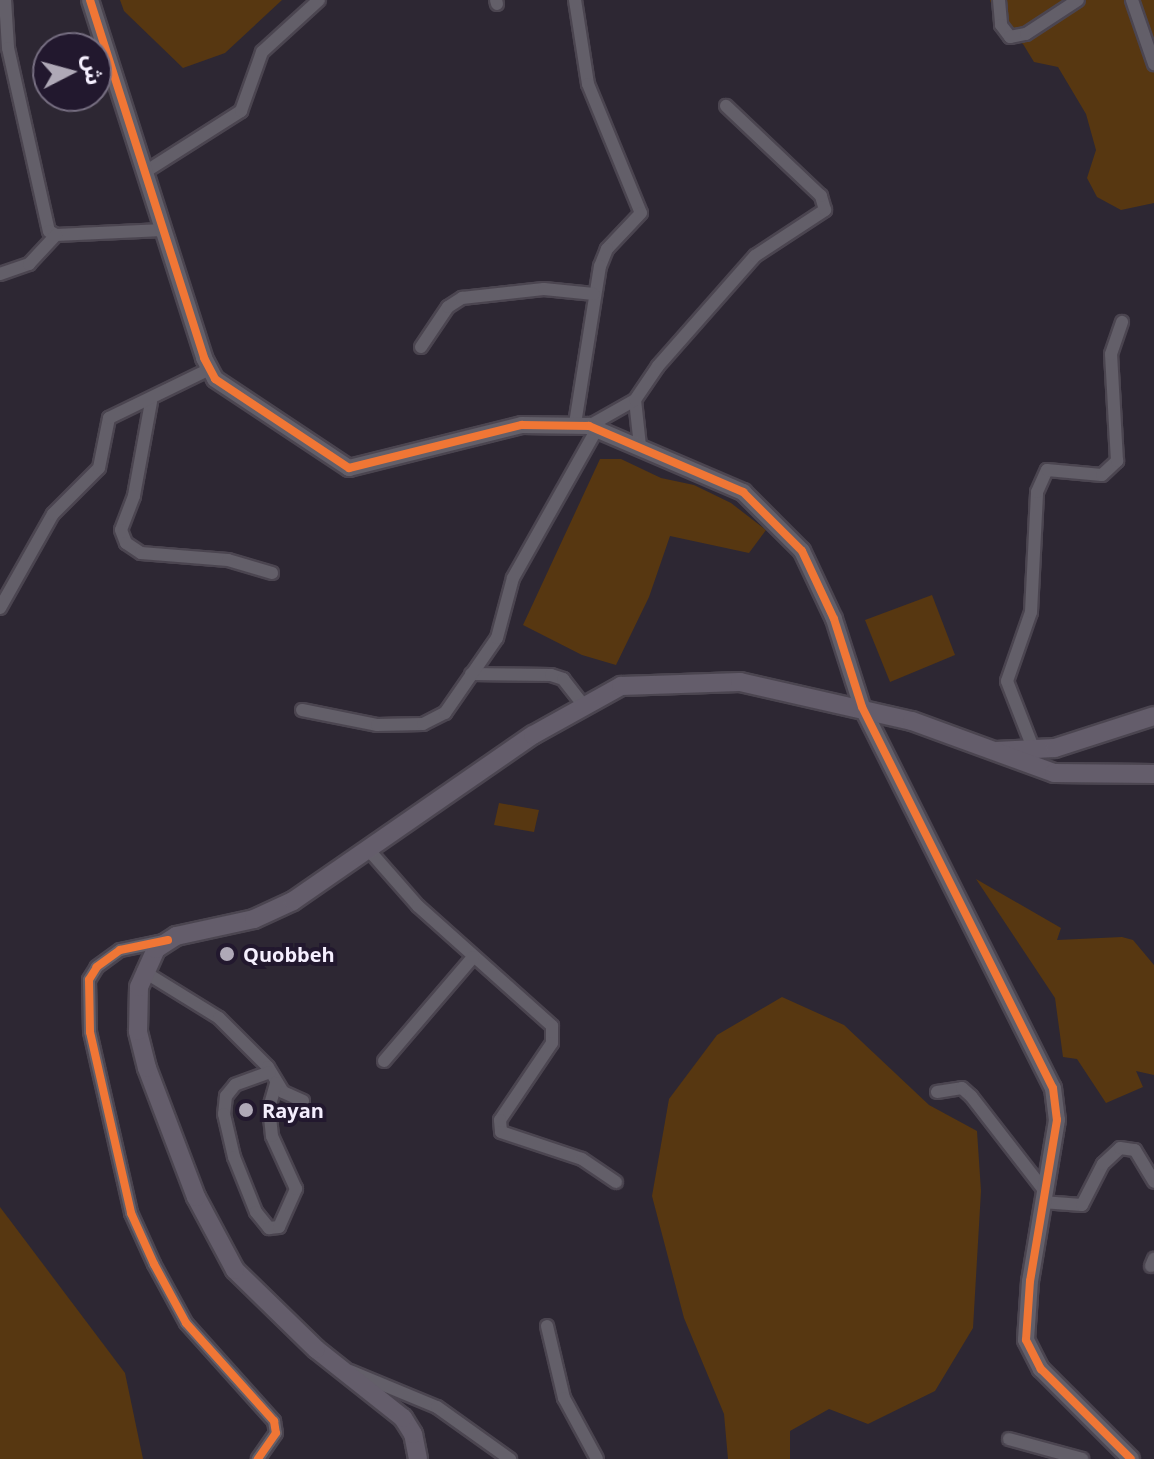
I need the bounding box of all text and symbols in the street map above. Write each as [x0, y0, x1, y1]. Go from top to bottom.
north arrow [32, 32, 112, 112]
text: ش [77, 53, 110, 86]
place label: Quobbeh [243, 942, 335, 966]
marker: Quobbeh [218, 945, 236, 963]
place label: Rayan [262, 1098, 324, 1122]
marker: Rayan [237, 1101, 255, 1119]

